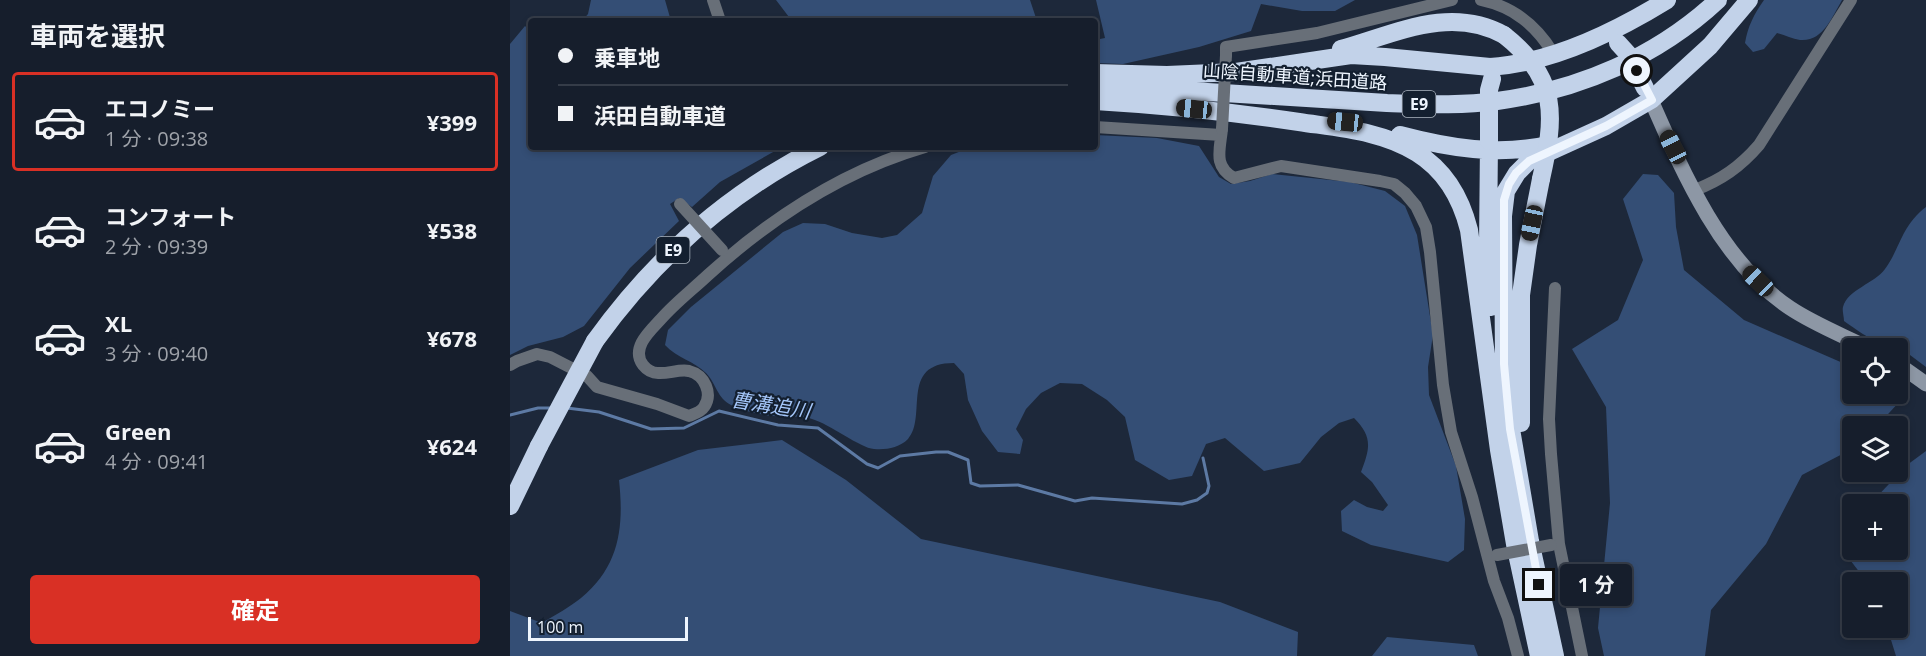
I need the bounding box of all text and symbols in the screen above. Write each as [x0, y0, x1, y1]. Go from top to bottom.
text: 車両を選択 [30, 17, 165, 54]
text: 乗車地 [594, 42, 660, 72]
route start [1623, 57, 1650, 84]
street label: 山陰自動車道;浜田道路 [1202, 58, 1388, 94]
road number: E9 [1402, 91, 1436, 117]
text: エコノミー [105, 93, 215, 123]
icon: car [33, 95, 87, 149]
car [1175, 98, 1213, 120]
text: 浜田自動車道 [594, 100, 726, 130]
text: ¥399 [427, 107, 477, 137]
car [1326, 111, 1364, 133]
text: 1 分 · 09:38 [105, 125, 208, 152]
car [1657, 127, 1689, 167]
text: コンフォート [105, 201, 236, 231]
icon: car [33, 203, 87, 257]
car [1519, 204, 1545, 242]
text: ¥538 [427, 215, 477, 245]
text: 2 分 · 09:39 [105, 233, 208, 260]
road number: E9 [656, 237, 690, 263]
car [1739, 262, 1777, 300]
text: XL [105, 308, 132, 338]
icon: car [33, 311, 87, 365]
text: ¥678 [427, 323, 477, 353]
map controls [1842, 338, 1908, 638]
button: locate [1842, 338, 1908, 404]
text: 3 分 · 09:40 [105, 340, 208, 367]
water label: 曹溝追川 [729, 385, 815, 425]
text: Green [105, 416, 171, 446]
button: layers [1842, 416, 1908, 482]
icon: car [33, 419, 87, 473]
text: ¥624 [427, 431, 477, 461]
text: 4 分 · 09:41 [105, 448, 208, 475]
button: + [1842, 494, 1908, 560]
callout: 1 分 [1560, 564, 1632, 606]
route end [1525, 571, 1552, 598]
text: 1 分 [1578, 571, 1614, 598]
button: − [1842, 572, 1908, 638]
button: 確定 [30, 575, 480, 644]
scale bar [528, 614, 688, 642]
text: 100 m [537, 616, 583, 638]

